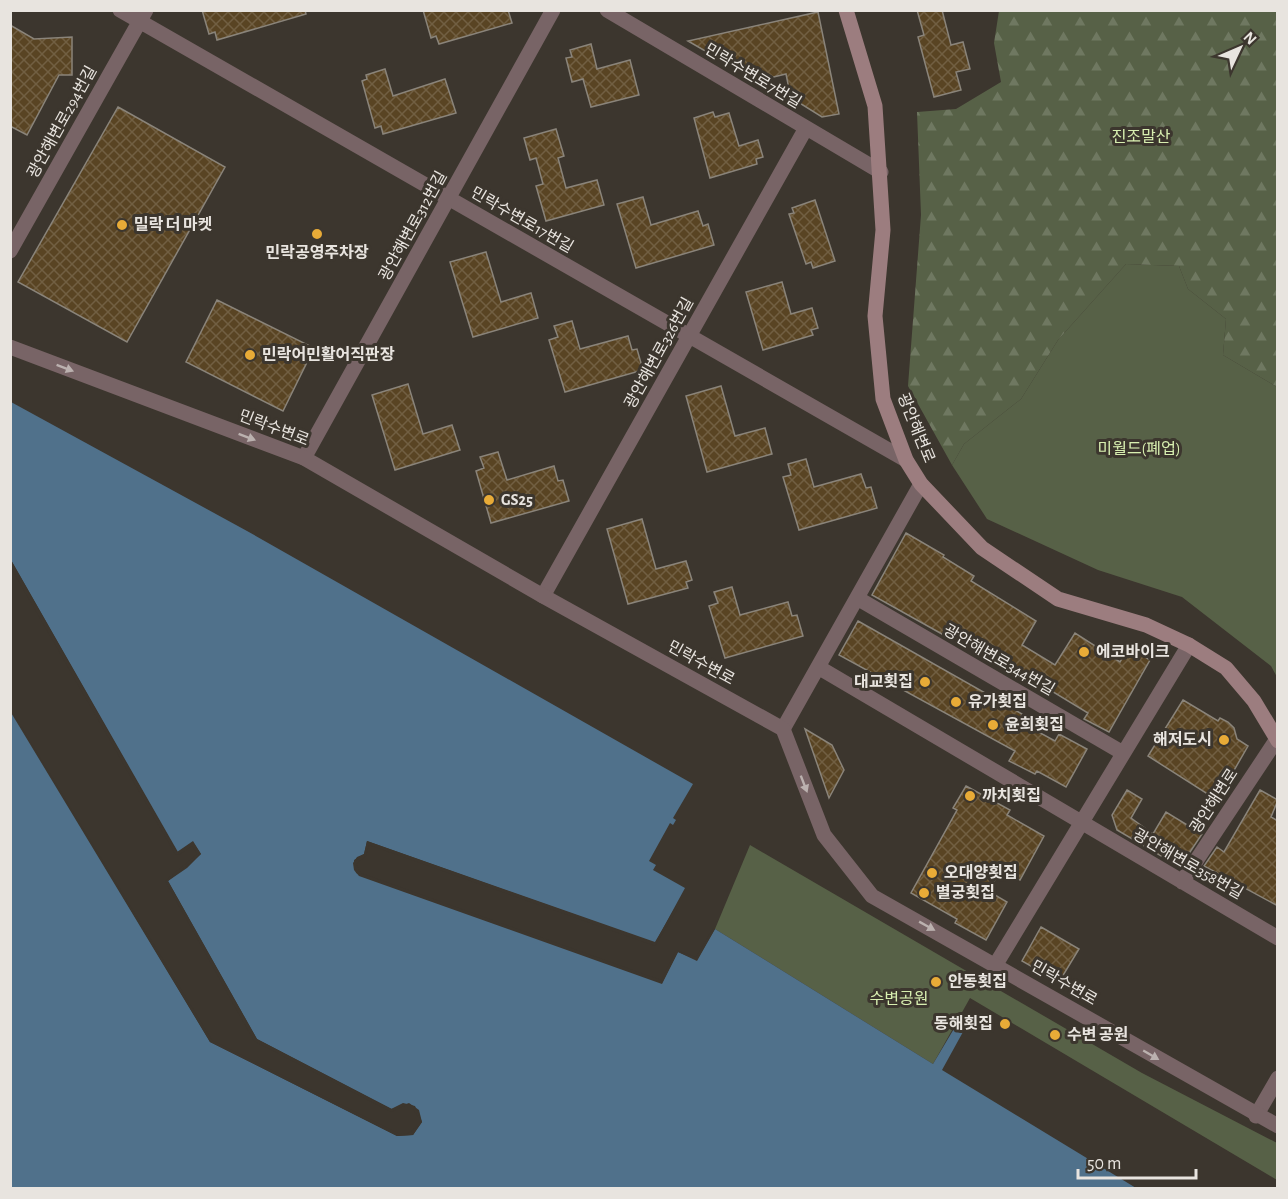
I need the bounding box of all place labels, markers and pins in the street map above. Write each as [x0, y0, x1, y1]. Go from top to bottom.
place label: 밀락 더 마켓 [134, 216, 212, 233]
marker: 밀락 더 마켓 [115, 218, 129, 232]
marker: 민락공영주차장 [310, 227, 324, 241]
place label: 민락공영주차장 [265, 244, 369, 261]
place label: 민락어민활어직판장 [262, 345, 395, 363]
marker: 민락어민활어직판장 [243, 348, 257, 362]
place label: GS25 [501, 492, 533, 508]
marker: GS25 [482, 493, 496, 507]
place label: 에코바이크 [1096, 643, 1170, 660]
marker: 에코바이크 [1077, 645, 1091, 659]
place label: 대교횟집 [854, 672, 913, 690]
marker: 대교횟집 [918, 675, 932, 689]
place label: 유가횟집 [968, 692, 1027, 710]
marker: 유가횟집 [949, 695, 963, 709]
place label: 윤희횟집 [1005, 715, 1064, 733]
marker: 윤희횟집 [986, 718, 1000, 732]
place label: 해저도시 [1153, 731, 1212, 748]
marker: 해저도시 [1217, 733, 1231, 747]
place label: 까치횟집 [982, 786, 1041, 804]
marker: 까치횟집 [963, 789, 977, 803]
place label: 오대양횟집 [944, 863, 1018, 881]
marker: 오대양횟집 [925, 866, 939, 880]
place label: 별궁횟집 [936, 883, 995, 901]
marker: 별궁횟집 [917, 886, 931, 900]
place label: 안동횟집 [948, 972, 1007, 990]
marker: 안동횟집 [929, 975, 943, 989]
place label: 동해횟집 [934, 1014, 993, 1032]
marker: 동해횟집 [998, 1017, 1012, 1031]
place label: 수변 공원 [1067, 1026, 1128, 1043]
marker: 수변 공원 [1048, 1028, 1062, 1042]

